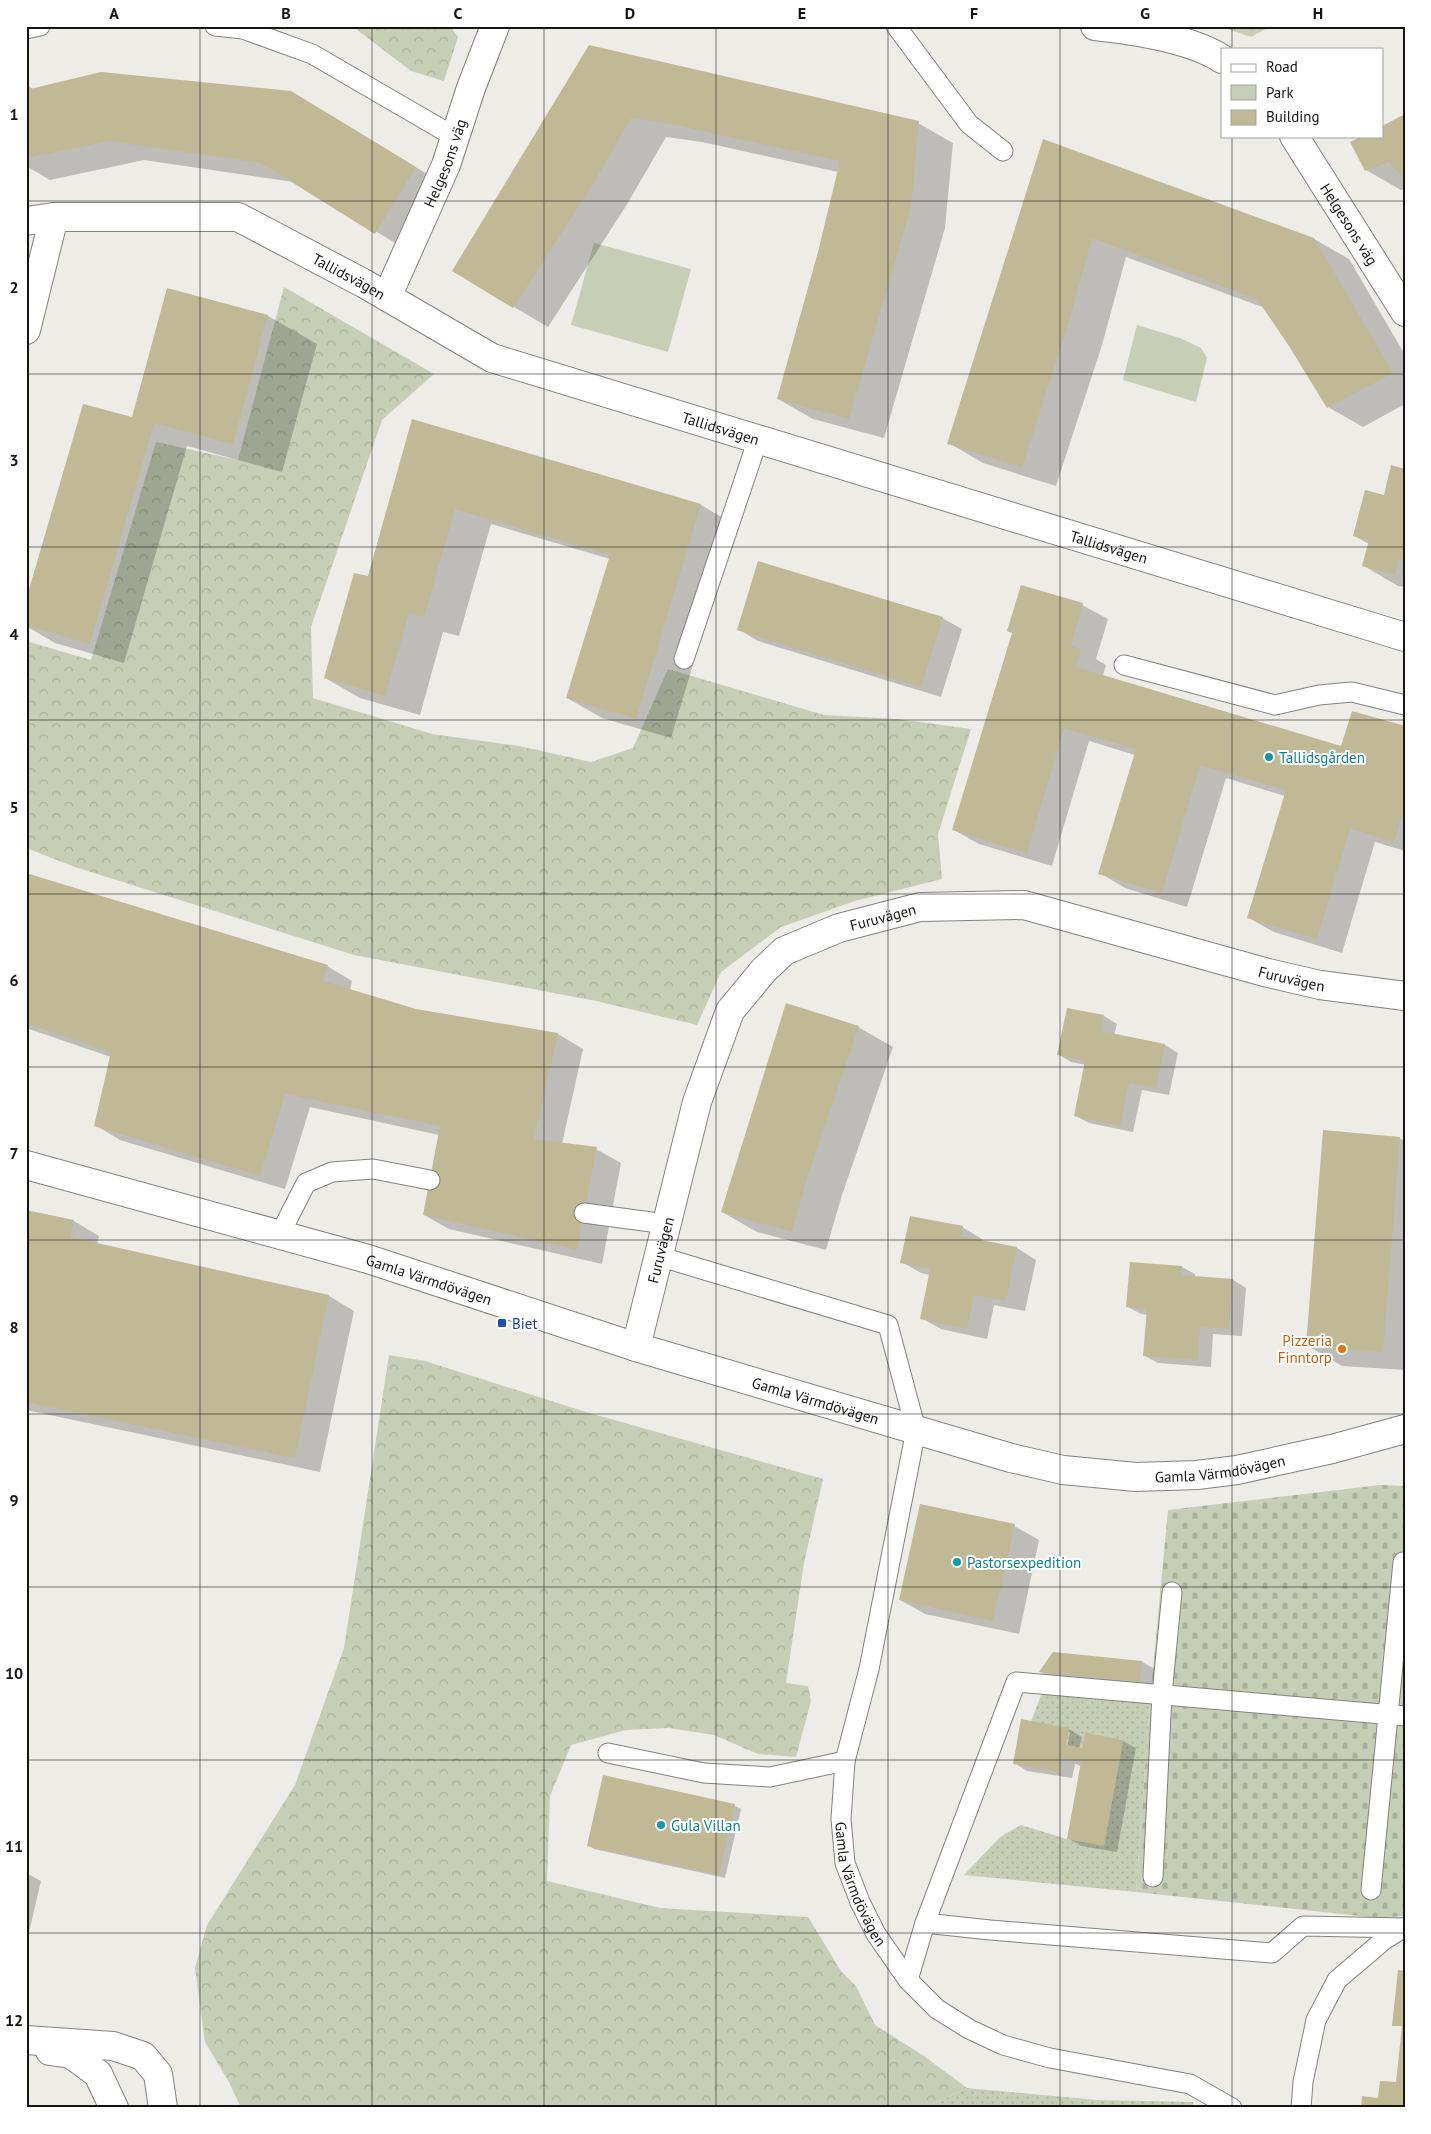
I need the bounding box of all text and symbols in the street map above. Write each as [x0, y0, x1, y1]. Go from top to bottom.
text: A [109, 3, 119, 23]
text: B [281, 3, 291, 23]
text: C [454, 3, 463, 23]
text: D [625, 3, 635, 23]
text: E [798, 3, 806, 23]
text: F [970, 3, 978, 23]
text: G [1140, 3, 1150, 23]
text: H [1313, 3, 1323, 23]
legend [1221, 48, 1384, 138]
text: Road [1266, 57, 1298, 76]
text: Park [1266, 83, 1294, 102]
text: 1 [9, 104, 19, 124]
text: Building [1266, 107, 1320, 126]
street label: Helgesons väg [419, 116, 470, 210]
street label: Helgesons väg [1317, 179, 1382, 268]
street label: Tallidsvägen [309, 249, 389, 303]
text: 2 [9, 277, 19, 297]
street label: Tallidsvägen [680, 407, 762, 449]
text: 3 [9, 450, 19, 470]
street label: Tallidsvägen [1068, 526, 1150, 567]
text: 4 [9, 624, 19, 644]
place label: Tallidsgården [1279, 748, 1365, 767]
marker: Tallidsgården [1263, 751, 1275, 763]
text: 5 [9, 797, 19, 817]
street label: Furuvägen [848, 899, 918, 934]
street label: Furuvägen [1256, 961, 1326, 995]
text: 6 [9, 970, 19, 990]
text: 7 [9, 1143, 19, 1163]
street label: Furuvägen [643, 1215, 678, 1285]
street label: Gamla Värmdövägen [364, 1250, 494, 1309]
place label: Biet [512, 1314, 538, 1333]
text: 8 [9, 1317, 19, 1337]
marker: Biet [496, 1317, 508, 1329]
place label: Pizzeria Finntorp [1278, 1331, 1332, 1367]
marker: Pizzeria Finntorp [1336, 1343, 1348, 1355]
street label: Gamla Värmdövägen [750, 1372, 881, 1428]
street label: Gamla Värmdövägen [1154, 1450, 1287, 1486]
text: 9 [9, 1490, 19, 1510]
place label: Pastorsexpedition [967, 1553, 1081, 1572]
marker: Pastorsexpedition [951, 1556, 963, 1568]
text: 10 [5, 1663, 23, 1683]
place label: Gula Villan [671, 1816, 741, 1835]
marker: Gula Villan [655, 1819, 667, 1831]
street label: Gamla Värmdövägen [832, 1821, 891, 1950]
text: 11 [5, 1836, 23, 1856]
text: 12 [5, 2010, 23, 2030]

